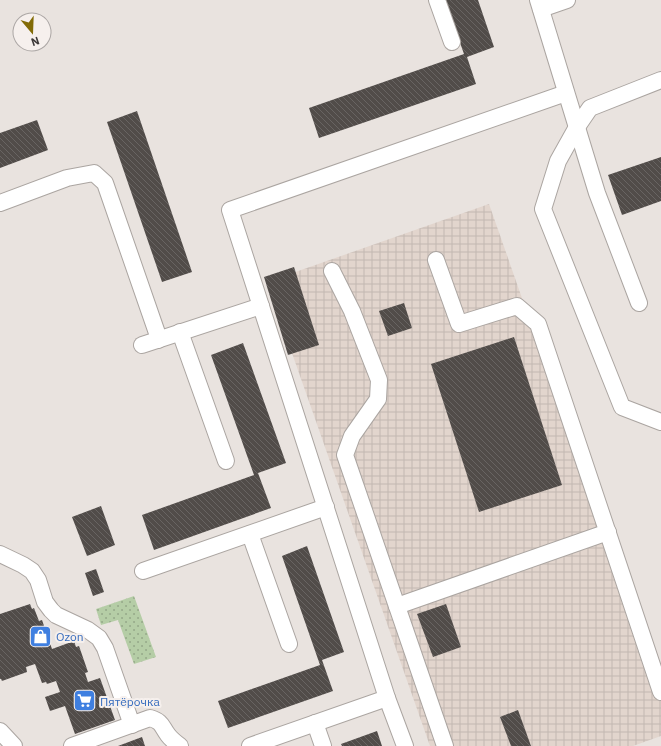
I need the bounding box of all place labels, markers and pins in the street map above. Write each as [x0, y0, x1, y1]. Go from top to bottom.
shop icon: Ozon [27, 623, 53, 649]
place label: Ozon [56, 629, 83, 644]
supermarket icon: Пятёрочка [71, 688, 97, 714]
place label: Пятёрочка [100, 694, 160, 709]

